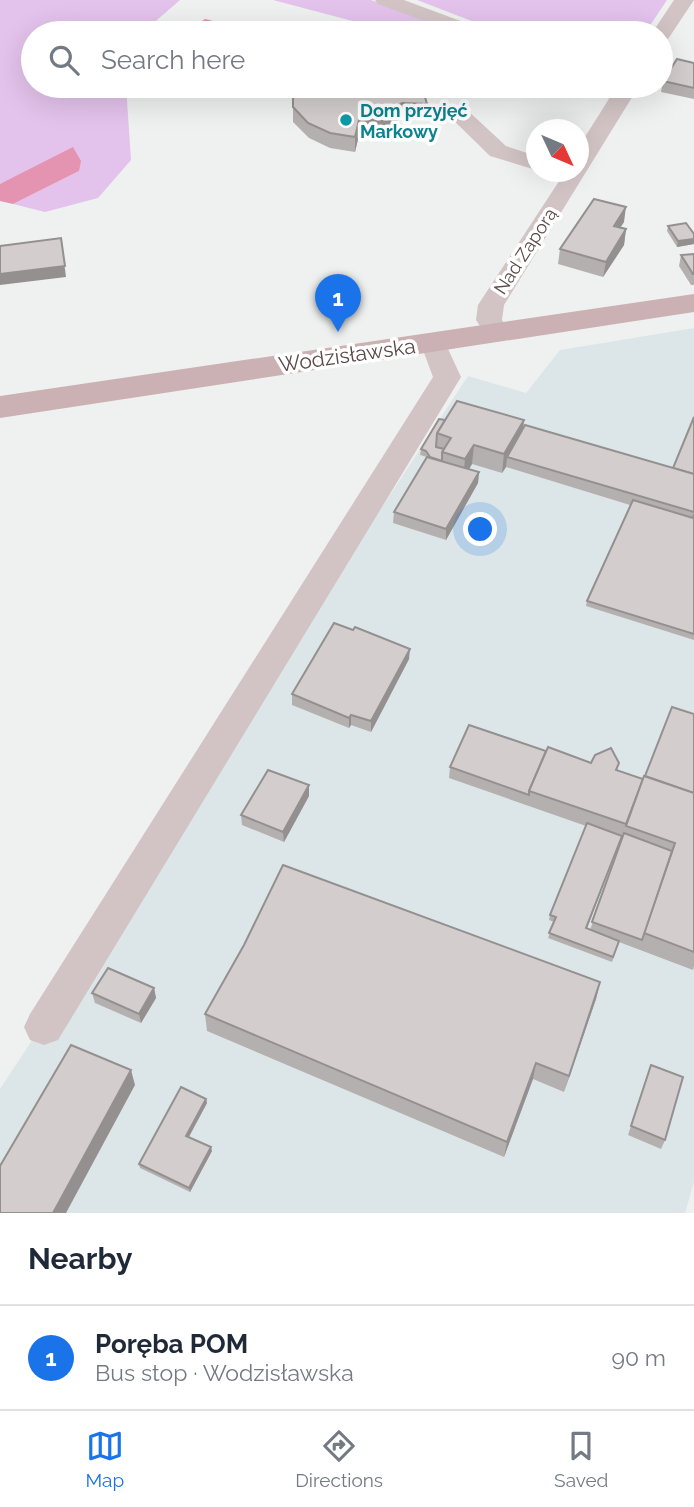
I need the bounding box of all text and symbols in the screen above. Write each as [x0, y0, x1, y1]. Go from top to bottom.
search box [21, 21, 673, 98]
icon: search [45, 41, 83, 79]
text: Search here [101, 45, 245, 75]
place label: Dom przyjęć Markowy [360, 100, 468, 142]
marker: Dom przyjęć Markowy [338, 112, 354, 128]
north arrow [526, 119, 589, 182]
street label: Nad Zaporą [489, 204, 561, 298]
pin: 1 [315, 274, 361, 332]
street label: Wodzisławska [277, 333, 417, 377]
your location [463, 512, 497, 546]
text: Nearby [28, 1241, 132, 1276]
text: Poręba POM [95, 1329, 248, 1359]
text: 1 [45, 1344, 57, 1371]
text: 90 m [611, 1344, 666, 1371]
text: Bus stop · Wodzisławska [95, 1359, 354, 1386]
tab: Map [86, 1427, 124, 1491]
tab: Directions [295, 1427, 383, 1491]
tab: Saved [554, 1427, 608, 1491]

